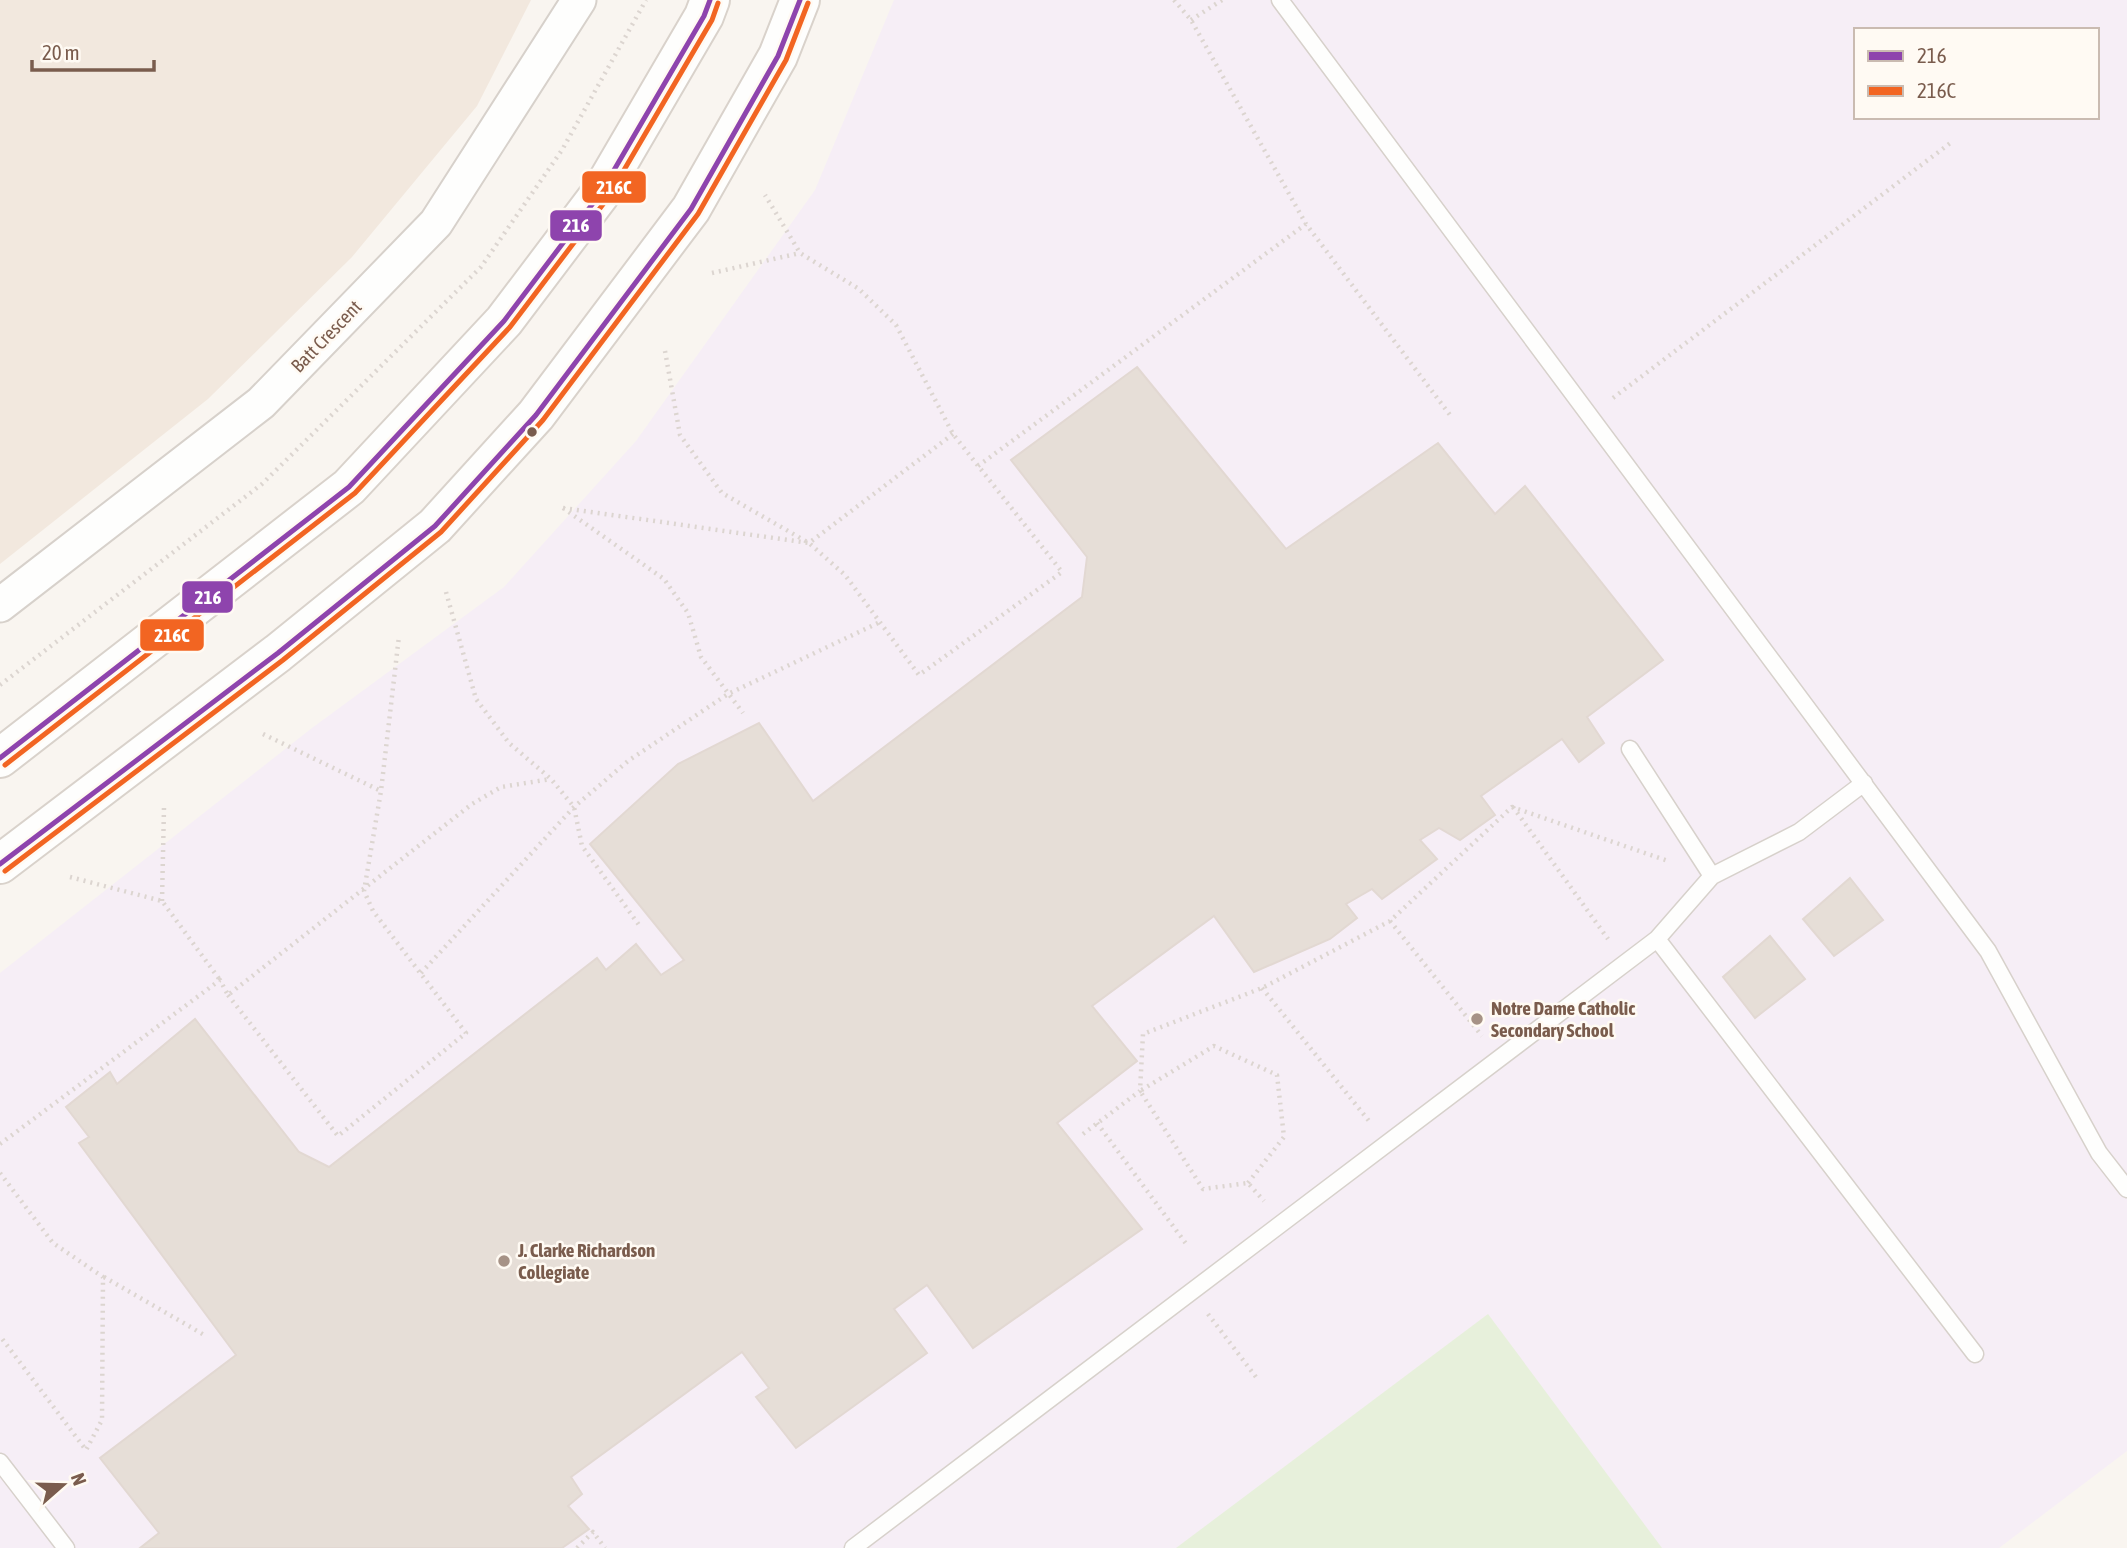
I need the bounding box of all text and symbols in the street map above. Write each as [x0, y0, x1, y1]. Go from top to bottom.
scale bar [32, 28, 154, 72]
legend [1854, 28, 2099, 119]
text: 20 m [42, 40, 80, 64]
text: 216 [1917, 43, 1947, 67]
text: 216C [1917, 78, 1957, 102]
line badge: 216C [581, 170, 647, 204]
text: 216C [596, 176, 632, 198]
line badge: 216 [549, 209, 603, 242]
text: 216 [563, 214, 589, 236]
street label: Batt Crescent [286, 296, 366, 376]
unlabelled marker [525, 425, 539, 439]
line badge: 216 [181, 580, 234, 614]
text: 216 [195, 586, 221, 608]
line badge: 216C [139, 618, 205, 652]
text: 216C [154, 624, 190, 646]
place label: Notre Dame Catholic Secondary School [1491, 997, 1635, 1041]
marker: Notre Dame Catholic Secondary School [1469, 1011, 1485, 1027]
place label: J. Clarke Richardson Collegiate [517, 1239, 655, 1283]
marker: J. Clarke Richardson Collegiate [496, 1253, 512, 1269]
north arrow [28, 1450, 98, 1520]
text: N [67, 1470, 91, 1488]

